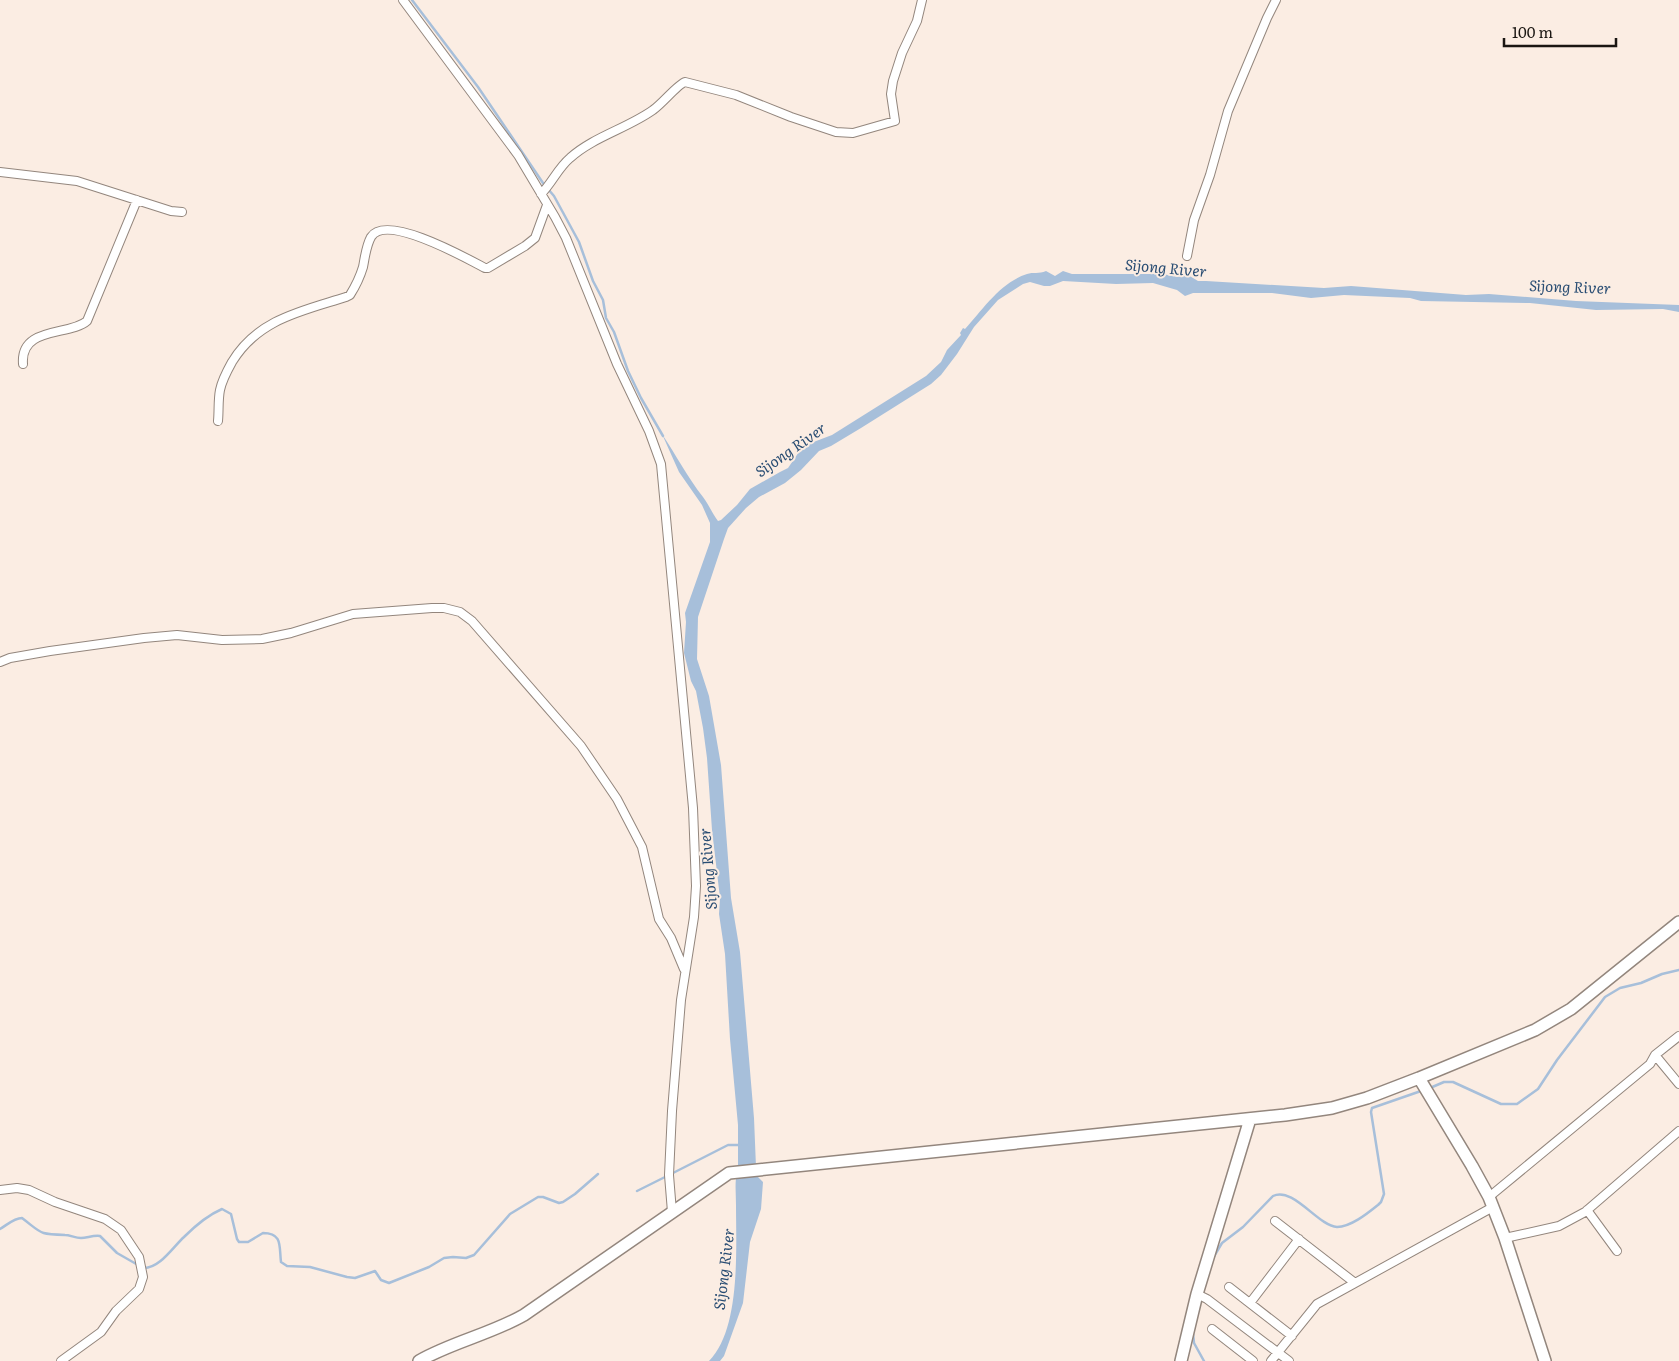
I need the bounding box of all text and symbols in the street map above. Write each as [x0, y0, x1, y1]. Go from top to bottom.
scale bar [1504, 15, 1616, 47]
text: 100 m [1512, 20, 1553, 43]
water label: Sijong River [1124, 252, 1208, 282]
water label: Sijong River [1529, 273, 1611, 299]
water label: Sijong River [750, 416, 830, 482]
water label: Sijong River [692, 827, 722, 911]
water label: Sijong River [707, 1227, 739, 1311]

